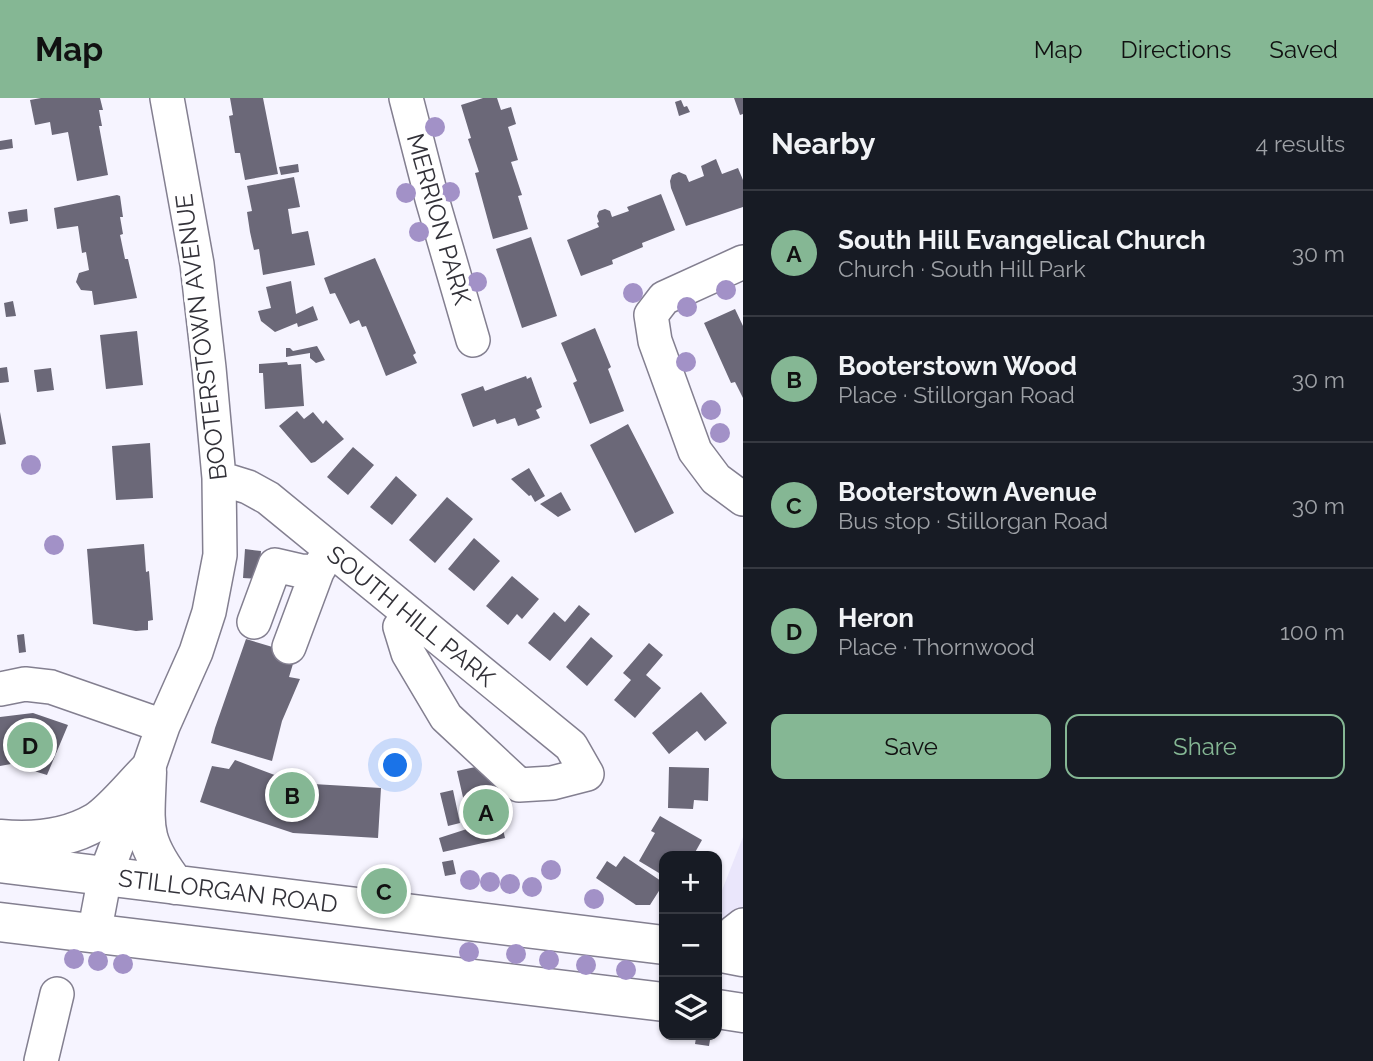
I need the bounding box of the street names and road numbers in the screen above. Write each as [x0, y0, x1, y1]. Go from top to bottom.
street label: MERRION PARK [401, 130, 477, 308]
street label: BOOTERSTOWN AVENUE [169, 192, 233, 482]
street label: SOUTH HILL PARK [321, 539, 501, 693]
street label: STILLORGAN ROAD [117, 863, 339, 919]

